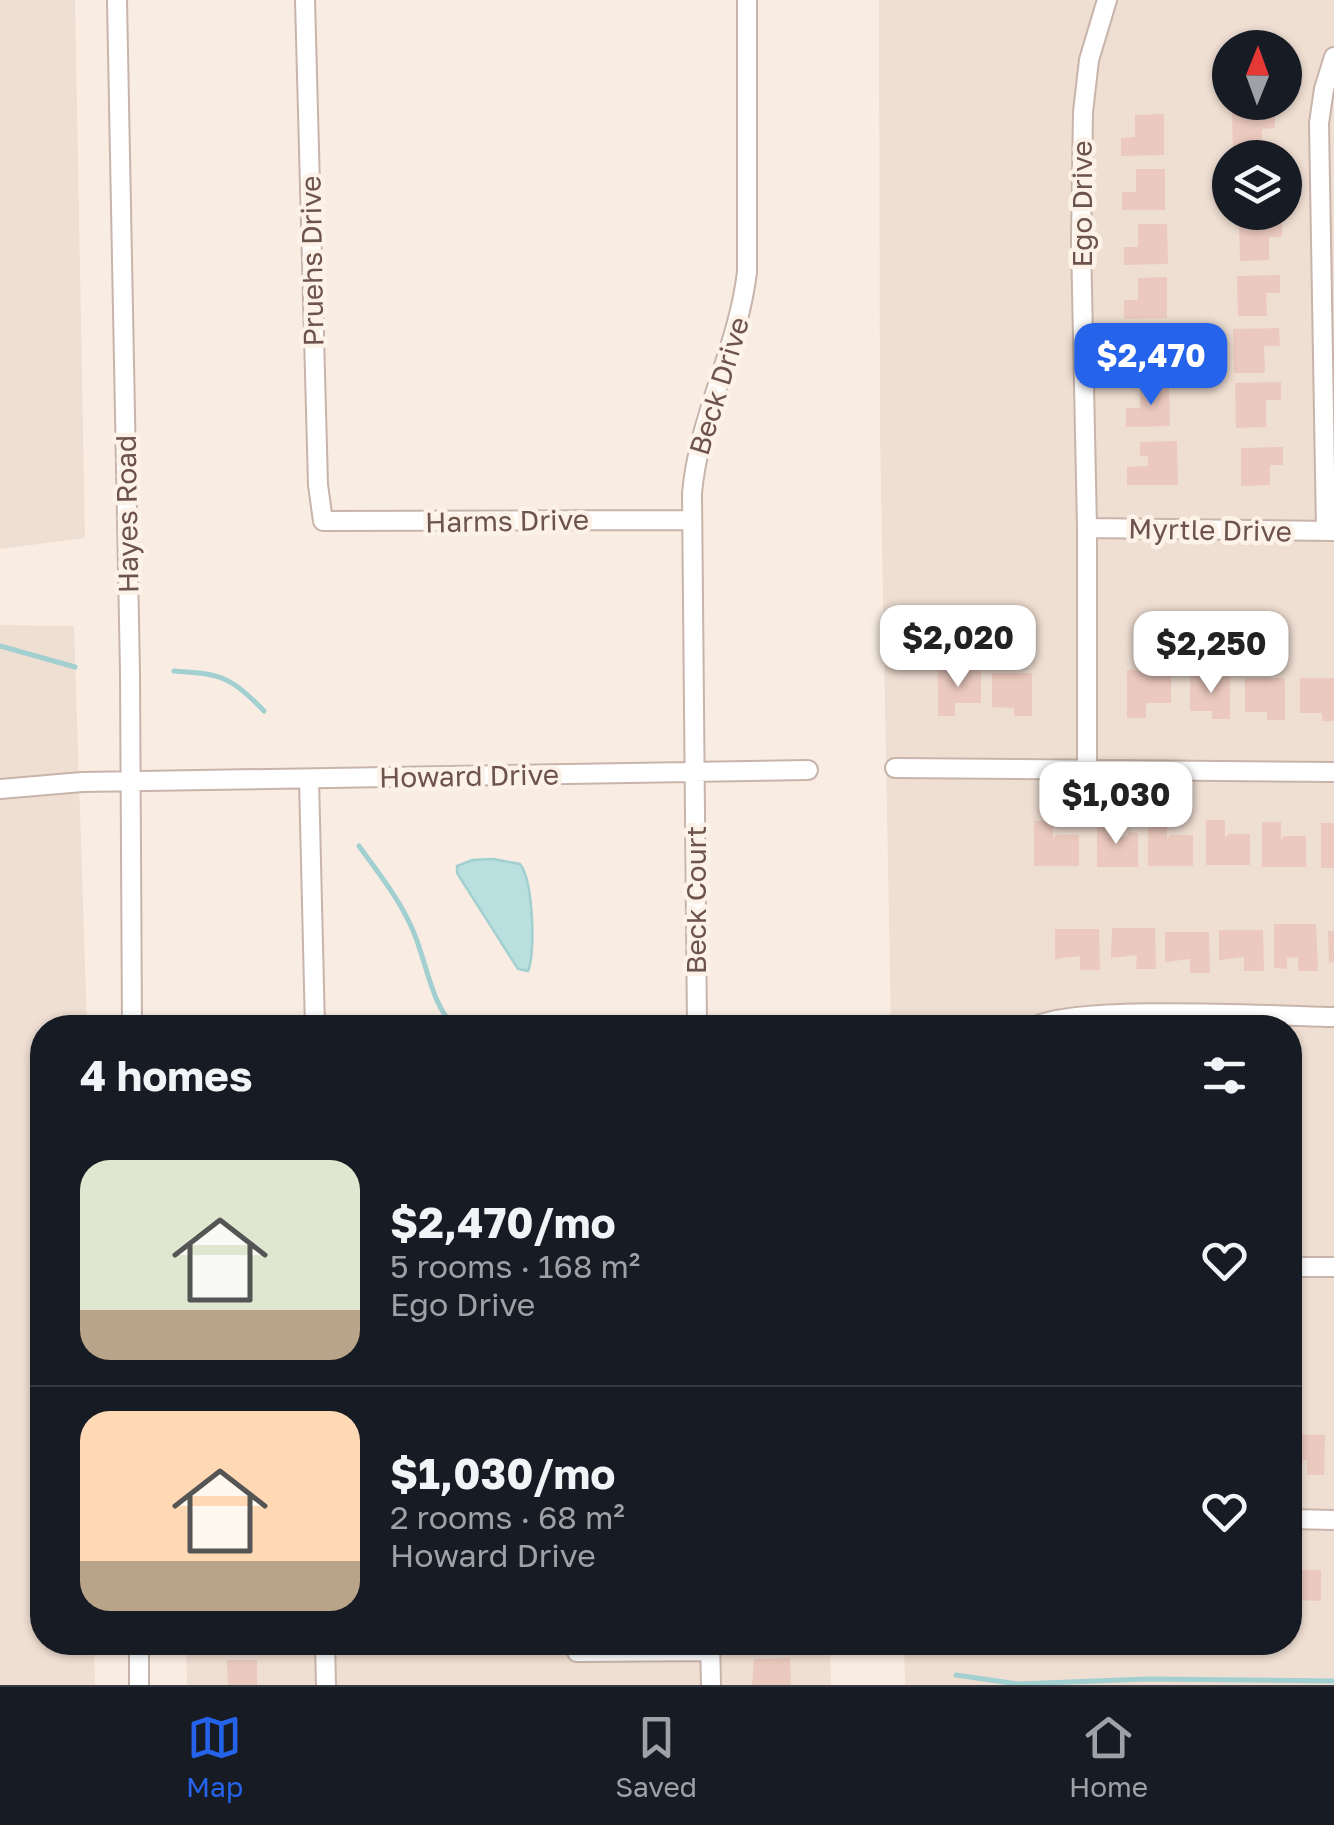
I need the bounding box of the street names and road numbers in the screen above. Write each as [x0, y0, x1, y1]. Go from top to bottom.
street label: Ego Drive [1065, 140, 1098, 268]
street label: Pruehs Drive [294, 175, 329, 347]
street label: Beck Drive [682, 313, 755, 459]
street label: Hayes Road [109, 435, 144, 593]
street label: Harms Drive [425, 503, 589, 538]
street label: Myrtle Drive [1128, 512, 1292, 547]
street label: Howard Drive [379, 757, 559, 794]
street label: Beck Court [679, 826, 712, 974]

